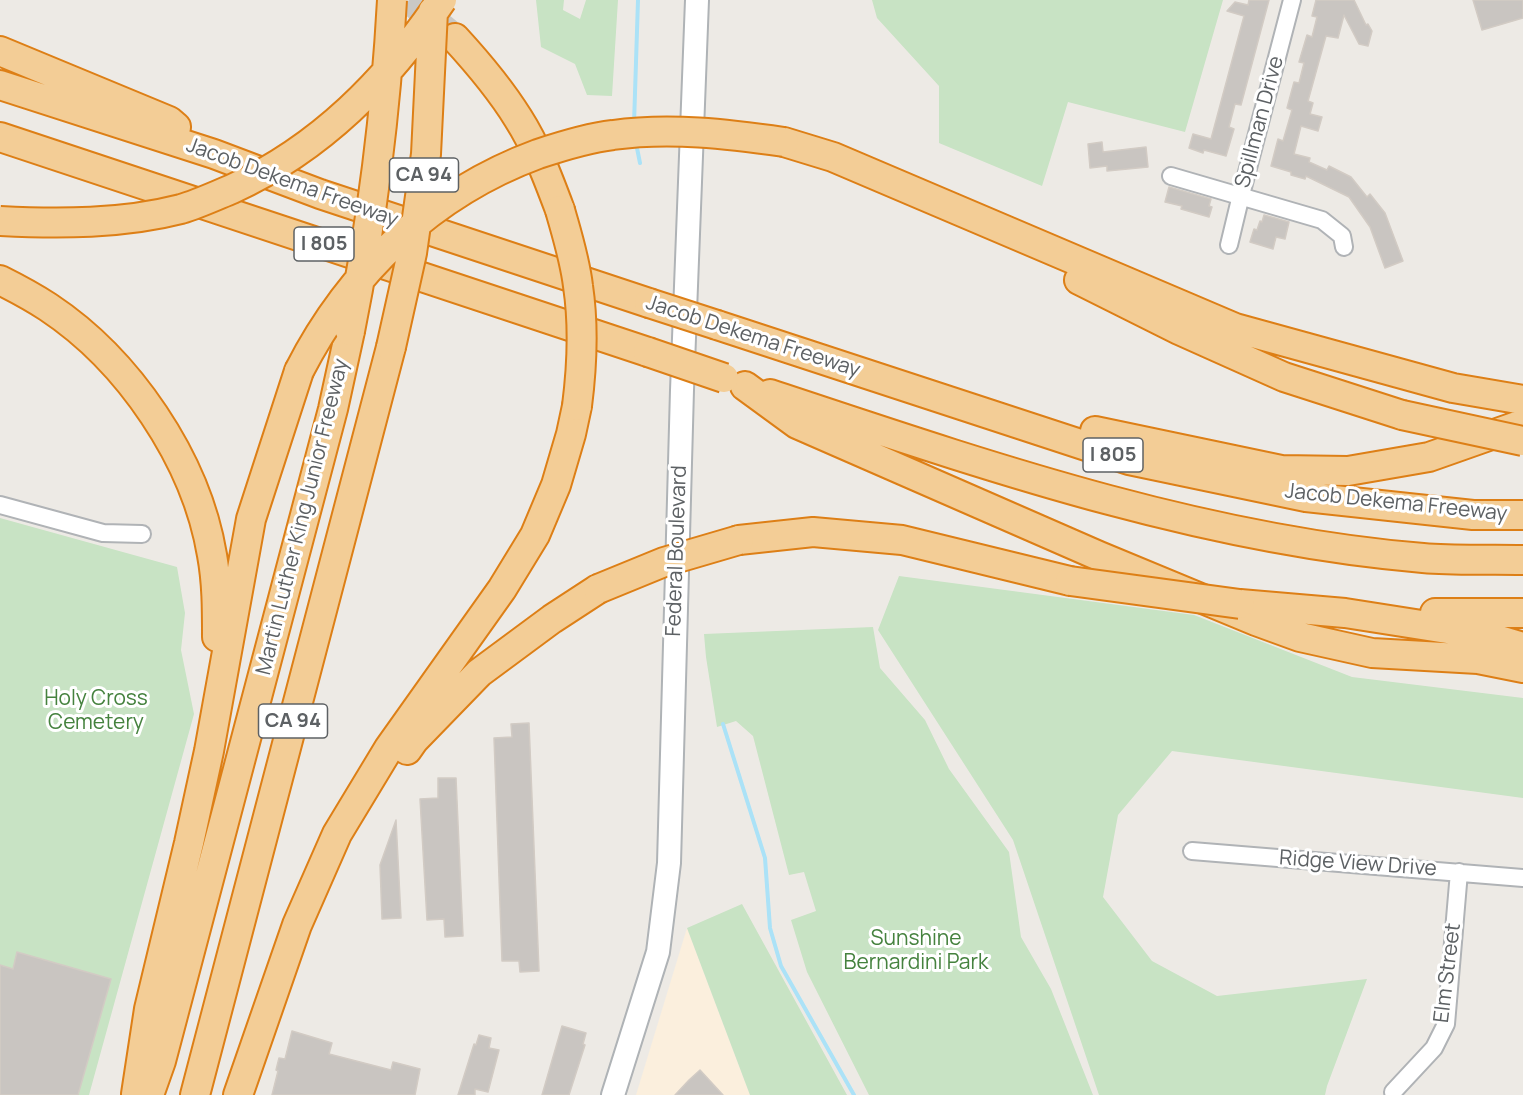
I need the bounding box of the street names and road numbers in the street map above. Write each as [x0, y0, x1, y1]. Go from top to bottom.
street label: Spillman Drive [1230, 53, 1290, 191]
street label: Jacob Dekema Freeway [183, 133, 401, 233]
road number: CA 94 [390, 158, 458, 192]
road number: I 805 [294, 227, 354, 261]
street label: Jacob Dekema Freeway [643, 290, 863, 384]
street label: Martin Luther King Junior Freeway [251, 356, 355, 678]
road number: I 805 [1083, 438, 1143, 472]
street label: Federal Boulevard [661, 465, 693, 637]
street label: Jacob Dekema Freeway [1283, 479, 1509, 527]
road number: CA 94 [258, 704, 328, 738]
street label: Ridge View Drive [1278, 846, 1438, 882]
street label: Elm Street [1429, 922, 1467, 1024]

